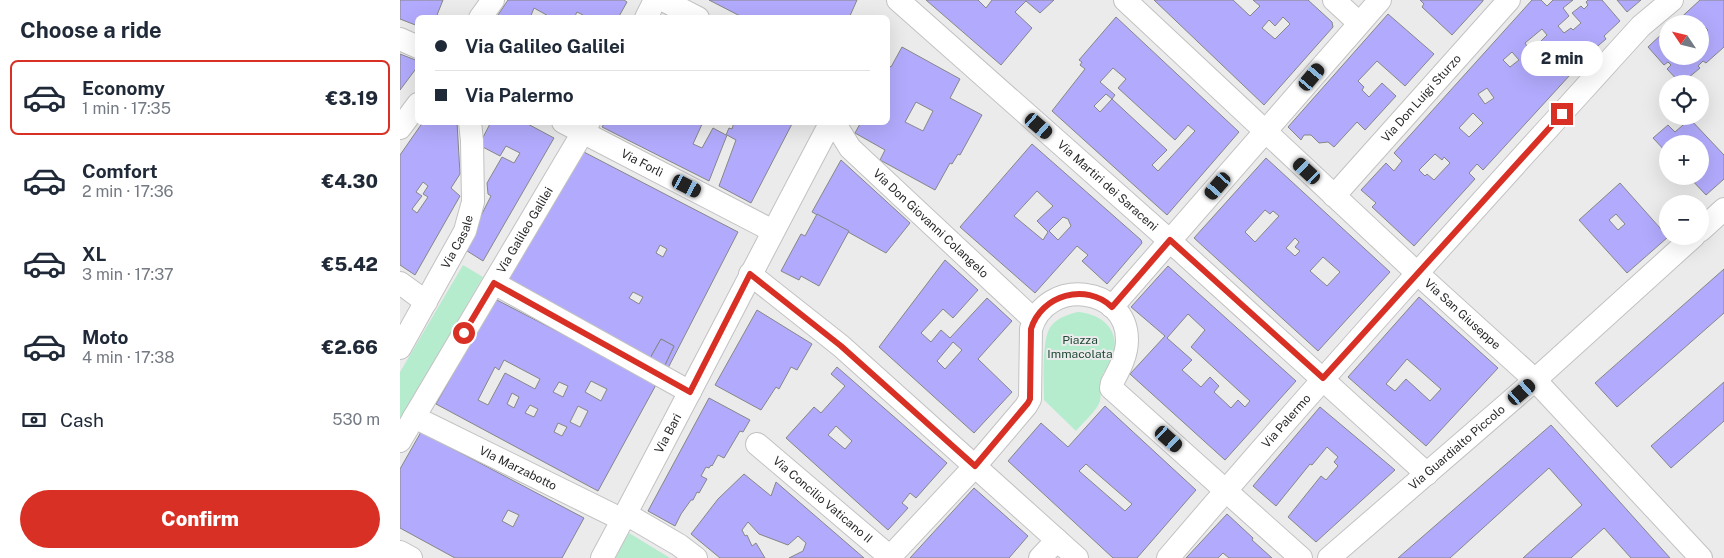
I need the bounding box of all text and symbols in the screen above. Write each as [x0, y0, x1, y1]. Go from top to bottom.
north arrow [1659, 15, 1709, 65]
map controls [1659, 15, 1709, 245]
text: Choose a ride [20, 17, 162, 43]
text: Via Galileo Galilei [465, 35, 625, 57]
callout: 2 min [1521, 42, 1603, 76]
text: 2 min [1541, 49, 1583, 68]
street label: Via Don Luigi Sturzo [1378, 51, 1464, 145]
car [1296, 61, 1327, 93]
icon: car [22, 75, 67, 120]
button: locate [1659, 75, 1709, 125]
text: Economy [82, 77, 165, 99]
text: Via Palermo [465, 84, 574, 106]
text: €3.19 [326, 87, 378, 109]
text: 1 min · 17:35 [82, 99, 171, 118]
route end [1551, 103, 1573, 125]
car [1022, 110, 1055, 142]
button: + [1659, 135, 1709, 185]
street label: Via Martiri dei Saraceni [1054, 138, 1161, 234]
street label: Via Forlì [619, 146, 665, 180]
car [1290, 155, 1323, 187]
icon: car [22, 158, 67, 203]
text: Comfort [82, 160, 158, 182]
street label: Via Don Giovanni Colangelo [870, 166, 991, 281]
text: €4.30 [322, 170, 378, 192]
car [1202, 170, 1233, 202]
car [670, 173, 703, 199]
text: 2 min · 17:36 [82, 182, 174, 201]
street label: Via Galileo Galilei [494, 185, 556, 276]
button: − [1659, 195, 1709, 245]
street label: Via Casale [438, 213, 476, 271]
icon: car [22, 241, 67, 286]
text: XL [82, 243, 107, 265]
text: €5.42 [321, 253, 378, 275]
text: 3 min · 17:37 [82, 265, 174, 284]
street label: Via San Giuseppe [1421, 276, 1503, 352]
route start [453, 322, 475, 344]
icon: car [22, 324, 67, 369]
text: Moto [82, 326, 128, 348]
park label: Piazza Immacolata [1047, 333, 1113, 361]
text: €2.66 [322, 336, 378, 358]
text: 4 min · 17:38 [82, 348, 175, 367]
car [1505, 376, 1538, 408]
street label: Via Palermo [1259, 391, 1314, 451]
street label: Via Guardialto Piccolo [1406, 402, 1508, 493]
icon: cash [20, 406, 48, 434]
text: Cash [60, 409, 104, 431]
text: 530 m [332, 410, 380, 429]
street label: Via Bari [652, 411, 684, 456]
car [1152, 423, 1185, 455]
street label: VIa Marzabotto [477, 443, 559, 493]
street label: Via Concilio Vaticano II [770, 454, 875, 546]
button: Confirm [20, 490, 380, 548]

